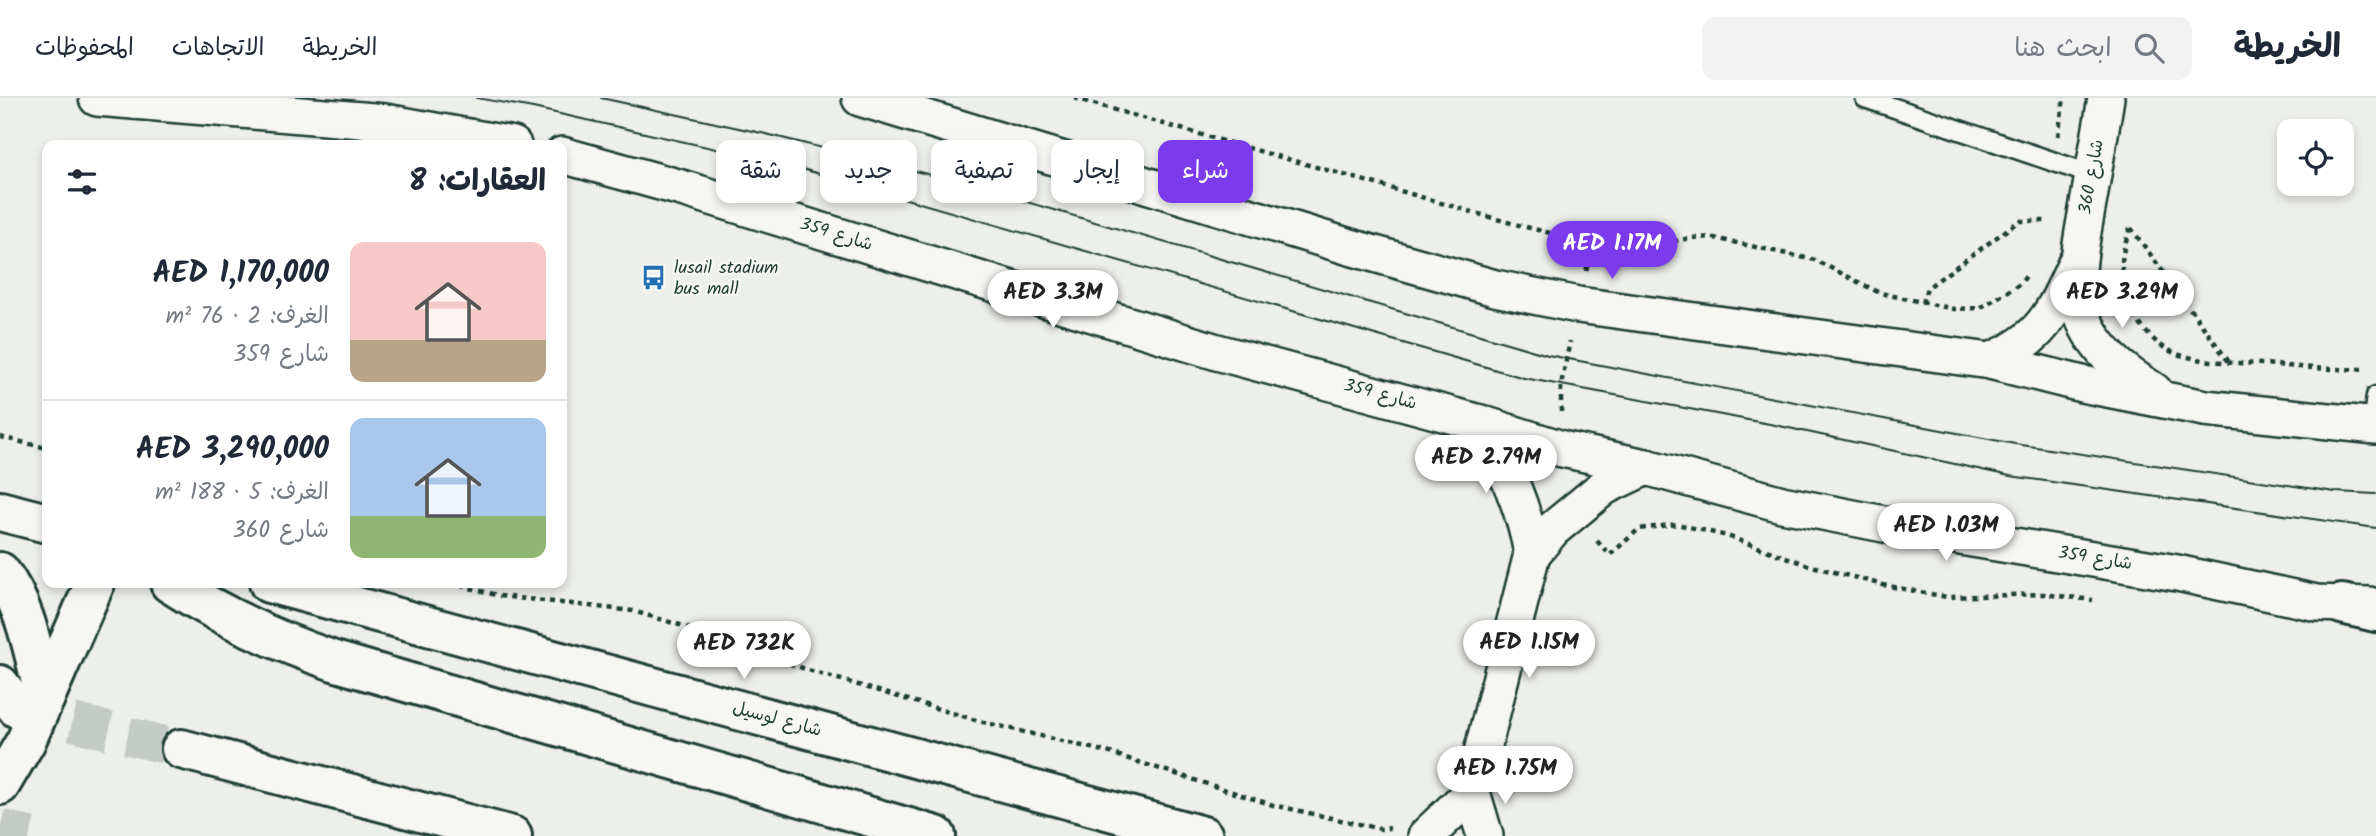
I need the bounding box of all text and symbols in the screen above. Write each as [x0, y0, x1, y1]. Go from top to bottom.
search box [1702, 17, 2192, 80]
text: الخريطة [2234, 22, 2341, 75]
text: ابحث هنا [2014, 28, 2112, 70]
text: المحفوظات [35, 29, 134, 68]
text: الاتجاهات [172, 29, 265, 68]
text: الخريطة [303, 29, 377, 68]
icon: search [2130, 29, 2168, 67]
map controls [2277, 119, 2354, 196]
button: locate [2277, 119, 2354, 196]
street label: شارع 360 [2071, 137, 2113, 217]
chip: شقة [716, 140, 806, 203]
chip: جديد [820, 140, 917, 203]
chip: تصفية [931, 140, 1037, 203]
chip: إيجار [1051, 140, 1144, 203]
chip: شراء [1158, 140, 1253, 203]
text: العقارات: 8 [409, 158, 546, 206]
icon: filters [63, 163, 101, 201]
street label: شارع 359 [796, 210, 876, 260]
pin: AED 1.17M [1532, 222, 1692, 281]
text: AED 1.17M [1563, 226, 1661, 262]
text: AED 1,170,000 [152, 250, 329, 298]
place label: lusail stadium bus mall [674, 254, 778, 304]
bus stop icon: lusail stadium bus mall [640, 264, 668, 292]
icon: home [406, 270, 490, 354]
pin: AED 3.3M [981, 271, 1125, 330]
pin: AED 3.29M [2042, 271, 2202, 330]
text: AED 3.3M [1003, 275, 1103, 311]
text: AED 3.29M [2066, 275, 2178, 311]
text: الغرف: 2 · 76 m² [166, 299, 329, 335]
text: شارع 359 [233, 337, 329, 373]
street label: شارع 359 [1340, 371, 1420, 419]
text: AED 3,290,000 [136, 426, 329, 474]
pin: AED 2.79M [1406, 436, 1566, 495]
text: AED 2.79M [1431, 440, 1541, 476]
icon: home [406, 446, 490, 530]
text: الغرف: 5 · 188 m² [155, 475, 329, 511]
pin: AED 1.03M [1866, 504, 2026, 563]
text: AED 1.03M [1893, 508, 1999, 544]
text: شارع 360 [233, 513, 329, 549]
street label: شارع 359 [2056, 539, 2134, 579]
pin: AED 1.15M [1449, 620, 1609, 680]
pin: AED 732K [672, 622, 816, 681]
text: AED 1.15M [1479, 625, 1579, 661]
text: AED 732K [693, 626, 795, 662]
street label: شارع لوسيل [729, 694, 825, 746]
pin: AED 1.75M [1425, 746, 1585, 806]
text: AED 1.75M [1453, 751, 1557, 787]

